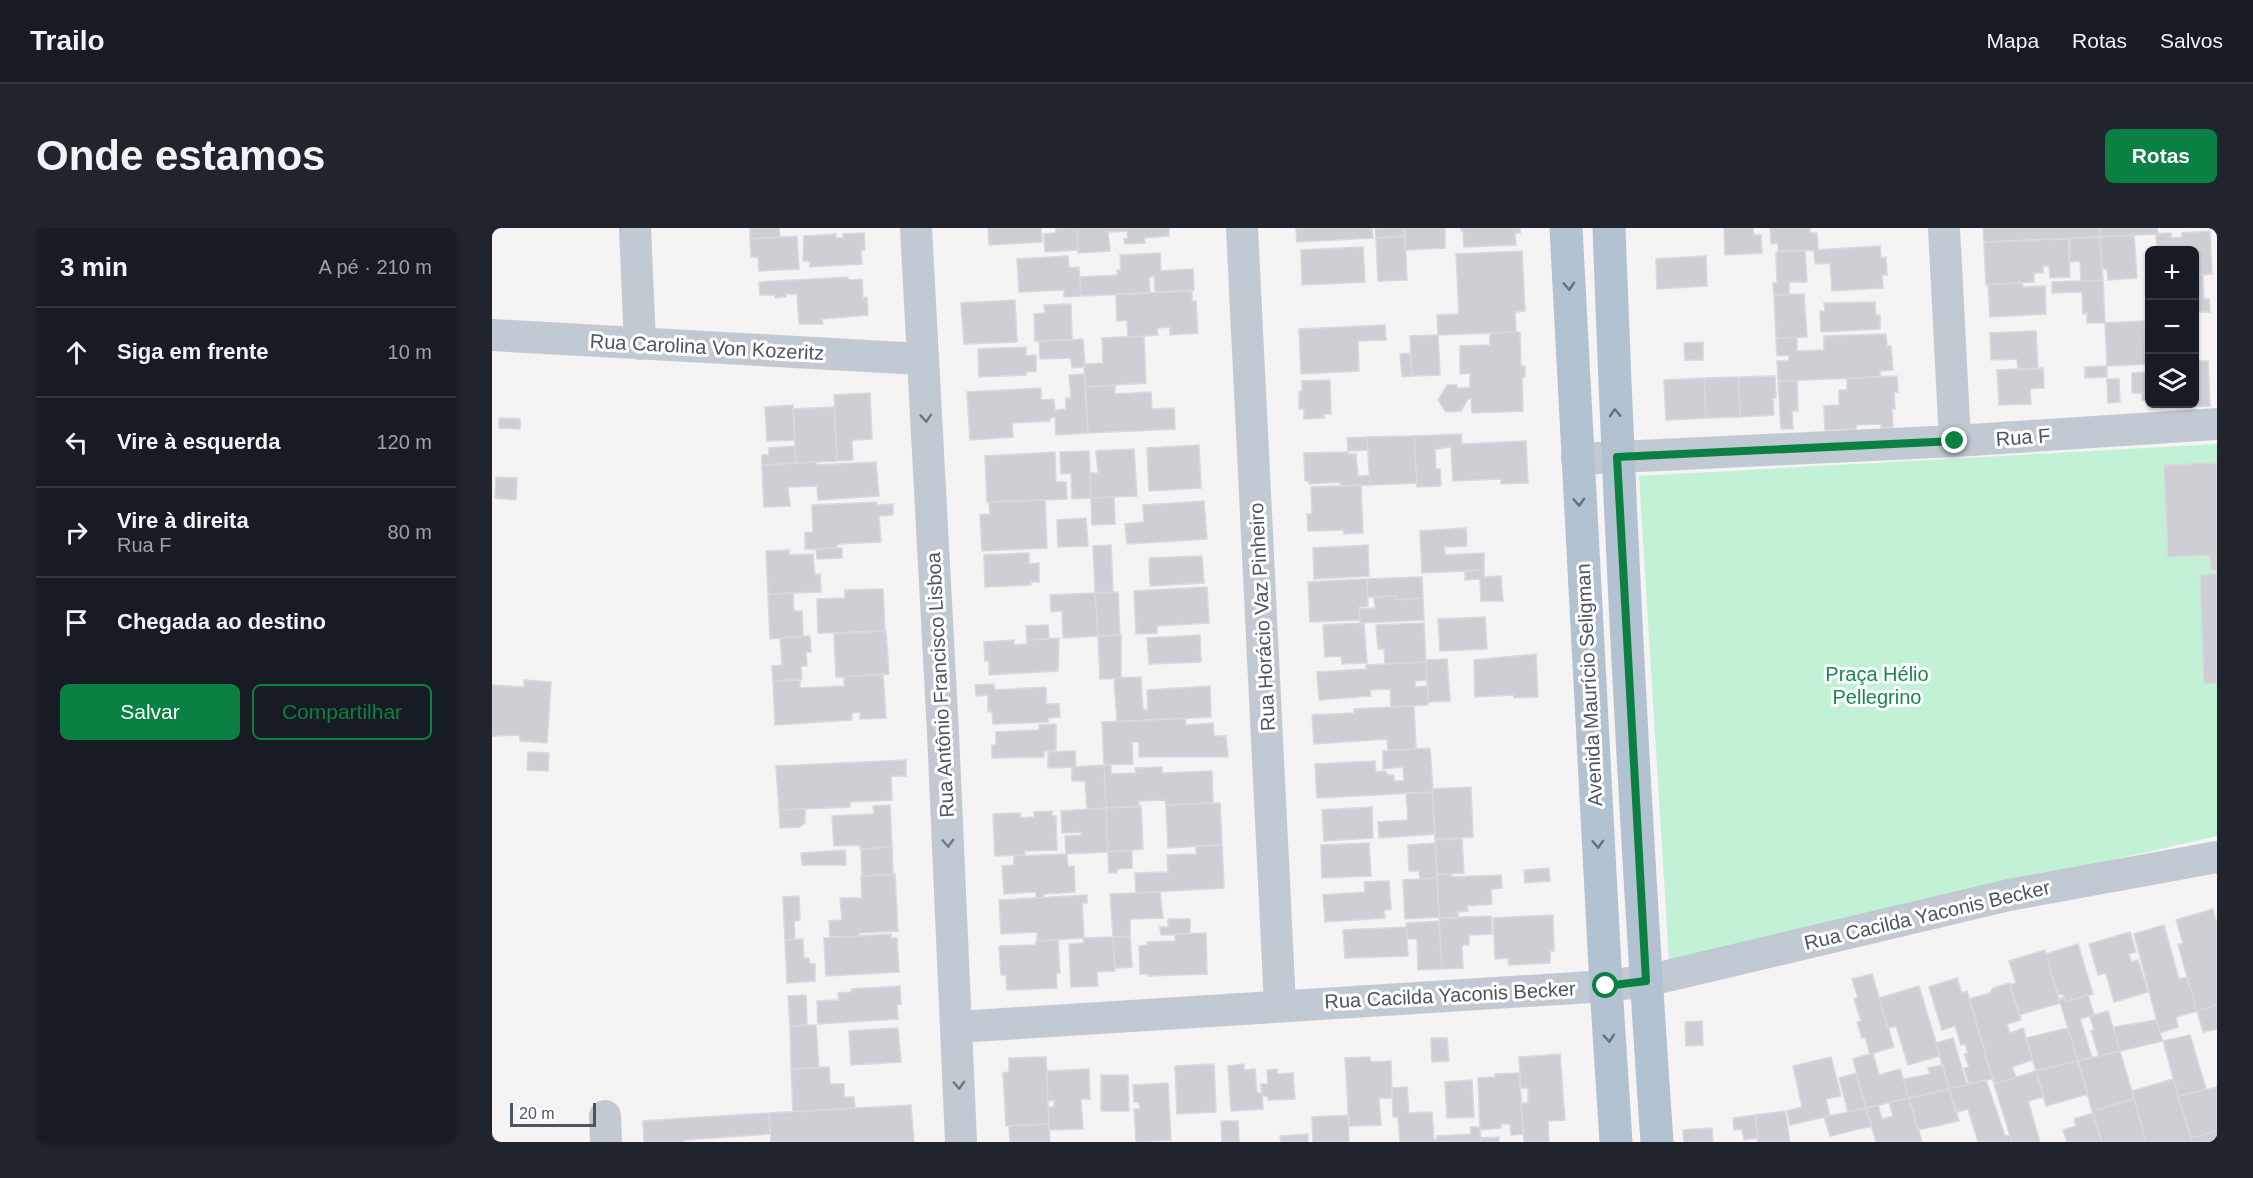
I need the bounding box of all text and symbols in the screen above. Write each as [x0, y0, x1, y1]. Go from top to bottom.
text: Trailo [30, 25, 105, 56]
text: Mapa [1987, 29, 2039, 52]
text: Rotas [2072, 29, 2127, 52]
text: Salvos [2160, 29, 2223, 52]
button: Rotas [2105, 129, 2217, 183]
text: Onde estamos [36, 132, 325, 179]
map controls [2145, 246, 2199, 408]
button: + [2145, 246, 2199, 300]
text: 3 min [60, 252, 128, 282]
text: A pé · 210 m [319, 256, 432, 278]
one-way arrow [1562, 282, 1575, 291]
button: − [2145, 300, 2199, 354]
street label: Rua Carolina Von Kozeritz [589, 330, 825, 364]
icon: ahead [60, 336, 93, 369]
text: Siga em frente [117, 339, 269, 364]
text: 10 m [388, 341, 432, 363]
button: layers [2145, 354, 2199, 408]
one-way arrow [1609, 408, 1622, 417]
one-way arrow [919, 413, 932, 422]
street label: Rua F [1995, 424, 2051, 450]
icon: left [60, 426, 93, 459]
route end [1941, 427, 1967, 453]
text: Vire à esquerda [117, 429, 280, 454]
text: 120 m [376, 431, 432, 453]
one-way arrow [1573, 498, 1586, 507]
street label: Rua Horácio Vaz Pinheiro [1245, 502, 1279, 732]
text: Vire à direita [117, 508, 249, 533]
icon: right [60, 516, 93, 549]
text: 80 m [388, 521, 432, 543]
text: Rua F [117, 534, 171, 556]
street label: Rua Antônio Francisco Lisboa [922, 551, 958, 818]
street label: Avenida Maurício Seligman [1572, 563, 1606, 807]
icon: arrive [60, 606, 93, 639]
text: Chegada ao destino [117, 609, 326, 634]
park label: Praça Hélio Pellegrino [1825, 663, 1929, 708]
button: Salvar [60, 684, 240, 740]
button: Compartilhar [252, 684, 432, 740]
one-way arrow [941, 839, 954, 848]
one-way arrow [1591, 839, 1604, 848]
street label: Rua Cacilda Yaconis Becker [1802, 876, 2052, 954]
route start [1592, 972, 1618, 998]
street label: Rua Cacilda Yaconis Becker [1324, 977, 1577, 1013]
one-way arrow [1603, 1034, 1616, 1043]
one-way arrow [953, 1080, 966, 1089]
scale bar [510, 1100, 596, 1128]
text: 20 m [519, 1105, 555, 1122]

